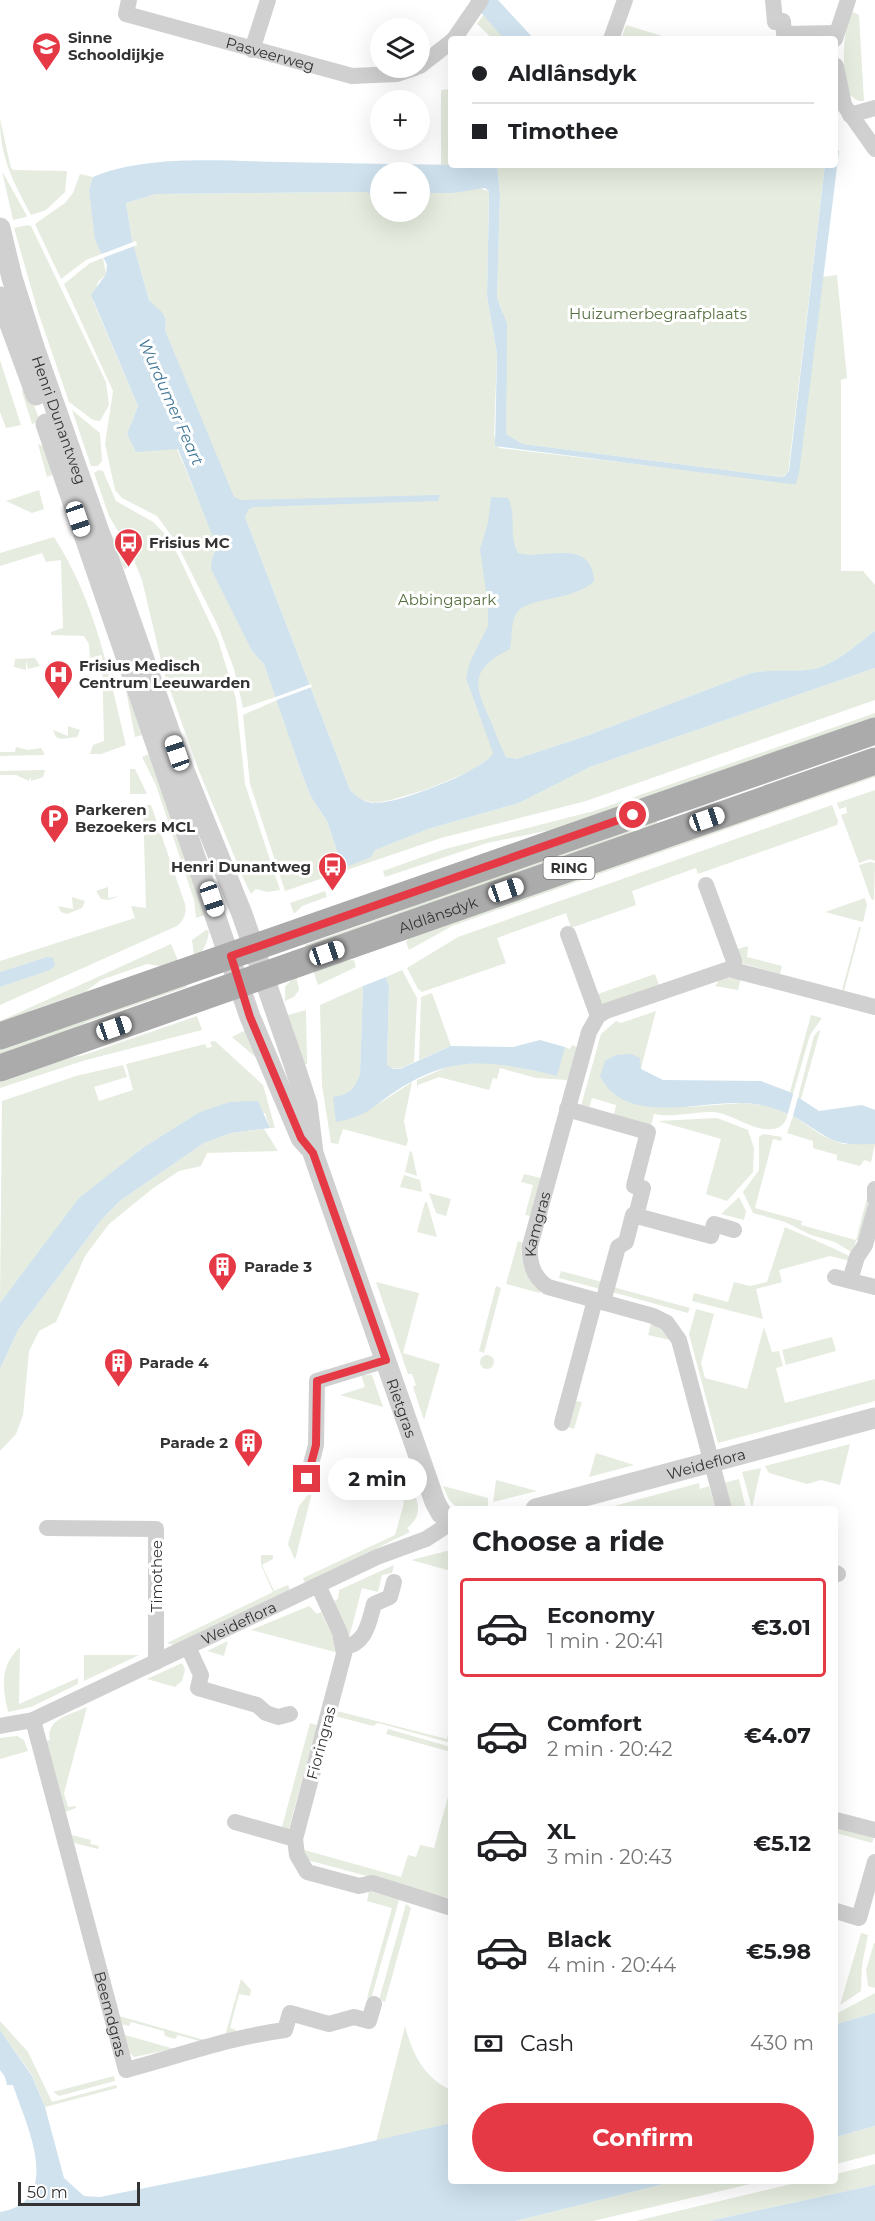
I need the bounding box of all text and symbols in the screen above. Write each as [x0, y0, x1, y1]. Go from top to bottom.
map controls [370, 18, 430, 222]
button: layers [370, 18, 430, 78]
place label: Sinne Schooldijkje [68, 28, 164, 64]
school or university icon: Sinne Schooldijkje [31, 30, 63, 72]
street label: Pasveerweg [224, 32, 317, 75]
text: Aldlânsdyk [508, 60, 637, 87]
button: + [370, 90, 430, 150]
text: Timothee [508, 118, 618, 145]
button: − [370, 162, 430, 222]
park label: Huizumerbegraafplaats [569, 304, 747, 323]
water label: Wurdumer Feart [135, 336, 208, 469]
street label: Henri Dunantweg [28, 353, 91, 487]
car [64, 499, 92, 539]
bus stop icon: Frisius MC [112, 526, 144, 568]
place label: Frisius MC [149, 533, 230, 552]
park label: Abbingapark [398, 590, 496, 609]
place label: Frisius Medisch Centrum Leeuwarden [79, 656, 250, 692]
hospital icon: Frisius Medisch Centrum Leeuwarden [42, 658, 74, 700]
car [163, 733, 191, 773]
place label: Parkeren Bezoekers MCL [75, 800, 195, 836]
route start [619, 801, 646, 828]
parking icon: Parkeren Bezoekers MCL [38, 802, 70, 844]
car [687, 805, 727, 833]
bus stop icon: Henri Dunantweg [316, 850, 348, 892]
place label: Henri Dunantweg [171, 857, 311, 876]
road number: RING [544, 857, 594, 879]
car [486, 876, 526, 904]
car [198, 879, 226, 919]
street label: Aldlânsdyk [396, 892, 480, 937]
car [307, 939, 347, 967]
car [94, 1014, 134, 1042]
street label: Kamgras [520, 1189, 554, 1257]
building icon: Parade 3 [207, 1250, 239, 1292]
place label: Parade 3 [244, 1257, 312, 1276]
building icon: Parade 4 [102, 1346, 134, 1388]
place label: Parade 4 [139, 1353, 209, 1372]
street label: Rietgras [383, 1376, 421, 1440]
building icon: Parade 2 [233, 1426, 265, 1468]
place label: Parade 2 [160, 1433, 228, 1452]
street label: Weideflora [664, 1444, 748, 1483]
callout: 2 min [328, 1458, 427, 1500]
route end [293, 1465, 320, 1492]
text: 2 min [348, 1467, 407, 1491]
text: Choose a ride [472, 1525, 664, 1558]
street label: Timothee [147, 1540, 166, 1612]
street label: Weideflora [198, 1597, 279, 1649]
icon: car [475, 1601, 529, 1655]
text: Economy [547, 1602, 655, 1629]
text: €3.01 [751, 1614, 811, 1641]
text: 1 min · 20:41 [547, 1629, 664, 1653]
street label: Fioringras [302, 1704, 340, 1782]
icon: car [475, 1709, 529, 1763]
text: Comfort [547, 1710, 642, 1737]
text: €4.07 [744, 1722, 811, 1749]
text: 2 min · 20:42 [547, 1737, 673, 1761]
icon: car [475, 1817, 529, 1871]
text: XL [547, 1818, 576, 1845]
text: €5.12 [753, 1830, 811, 1857]
text: 3 min · 20:43 [547, 1845, 672, 1869]
icon: car [475, 1925, 529, 1979]
text: Black [547, 1926, 611, 1953]
text: €5.98 [746, 1938, 811, 1965]
text: 4 min · 20:44 [547, 1953, 676, 1977]
street label: Beemdgras [91, 1969, 131, 2058]
icon: cash [472, 2027, 505, 2060]
text: Cash [520, 2030, 574, 2057]
text: 430 m [750, 2031, 814, 2055]
button: Confirm [472, 2103, 814, 2172]
scale bar [18, 2179, 140, 2206]
text: 50 m [27, 2183, 68, 2202]

